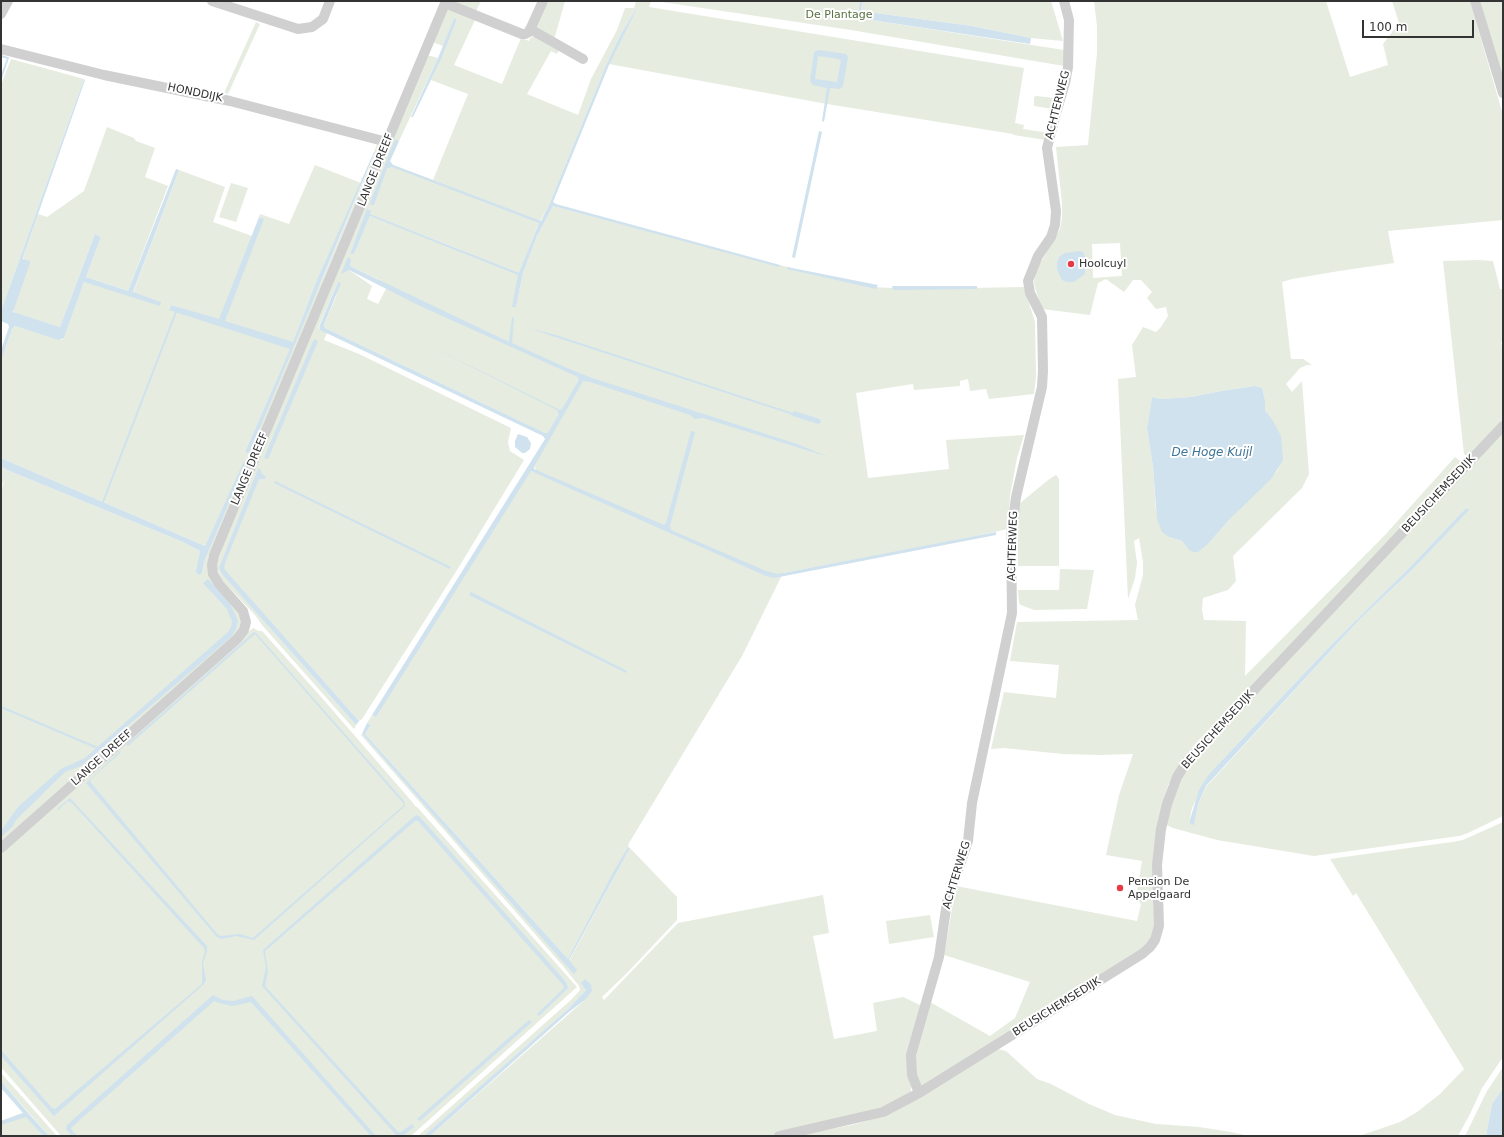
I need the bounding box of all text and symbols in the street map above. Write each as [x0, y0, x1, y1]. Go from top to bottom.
park label: De Plantage [806, 8, 872, 22]
scale bar [1364, 12, 1476, 38]
text: 100 m [1369, 20, 1407, 34]
street label: ACHTERWEG [1043, 69, 1073, 141]
street label: HONDDIJK [166, 81, 224, 105]
street label: LANGE DREEF [355, 132, 397, 208]
place label: Hoolcuyl [1079, 257, 1126, 271]
marker: Hoolcuyl [1066, 259, 1076, 269]
street label: LANGE DREEF [229, 431, 271, 507]
water label: De Hoge Kuijl [1172, 446, 1252, 460]
street label: BEUSICHEMSEDIJK [1400, 452, 1478, 536]
street label: ACHTERWEG [1005, 511, 1021, 581]
street label: BEUSICHEMSEDIJK [1179, 688, 1257, 772]
street label: LANGE DREEF [69, 727, 135, 789]
street label: ACHTERWEG [940, 839, 974, 911]
place label: Pension De Appelgaard [1128, 875, 1191, 901]
marker: Pension De Appelgaard [1115, 883, 1125, 893]
street label: BEUSICHEMSEDIJK [1011, 975, 1103, 1039]

